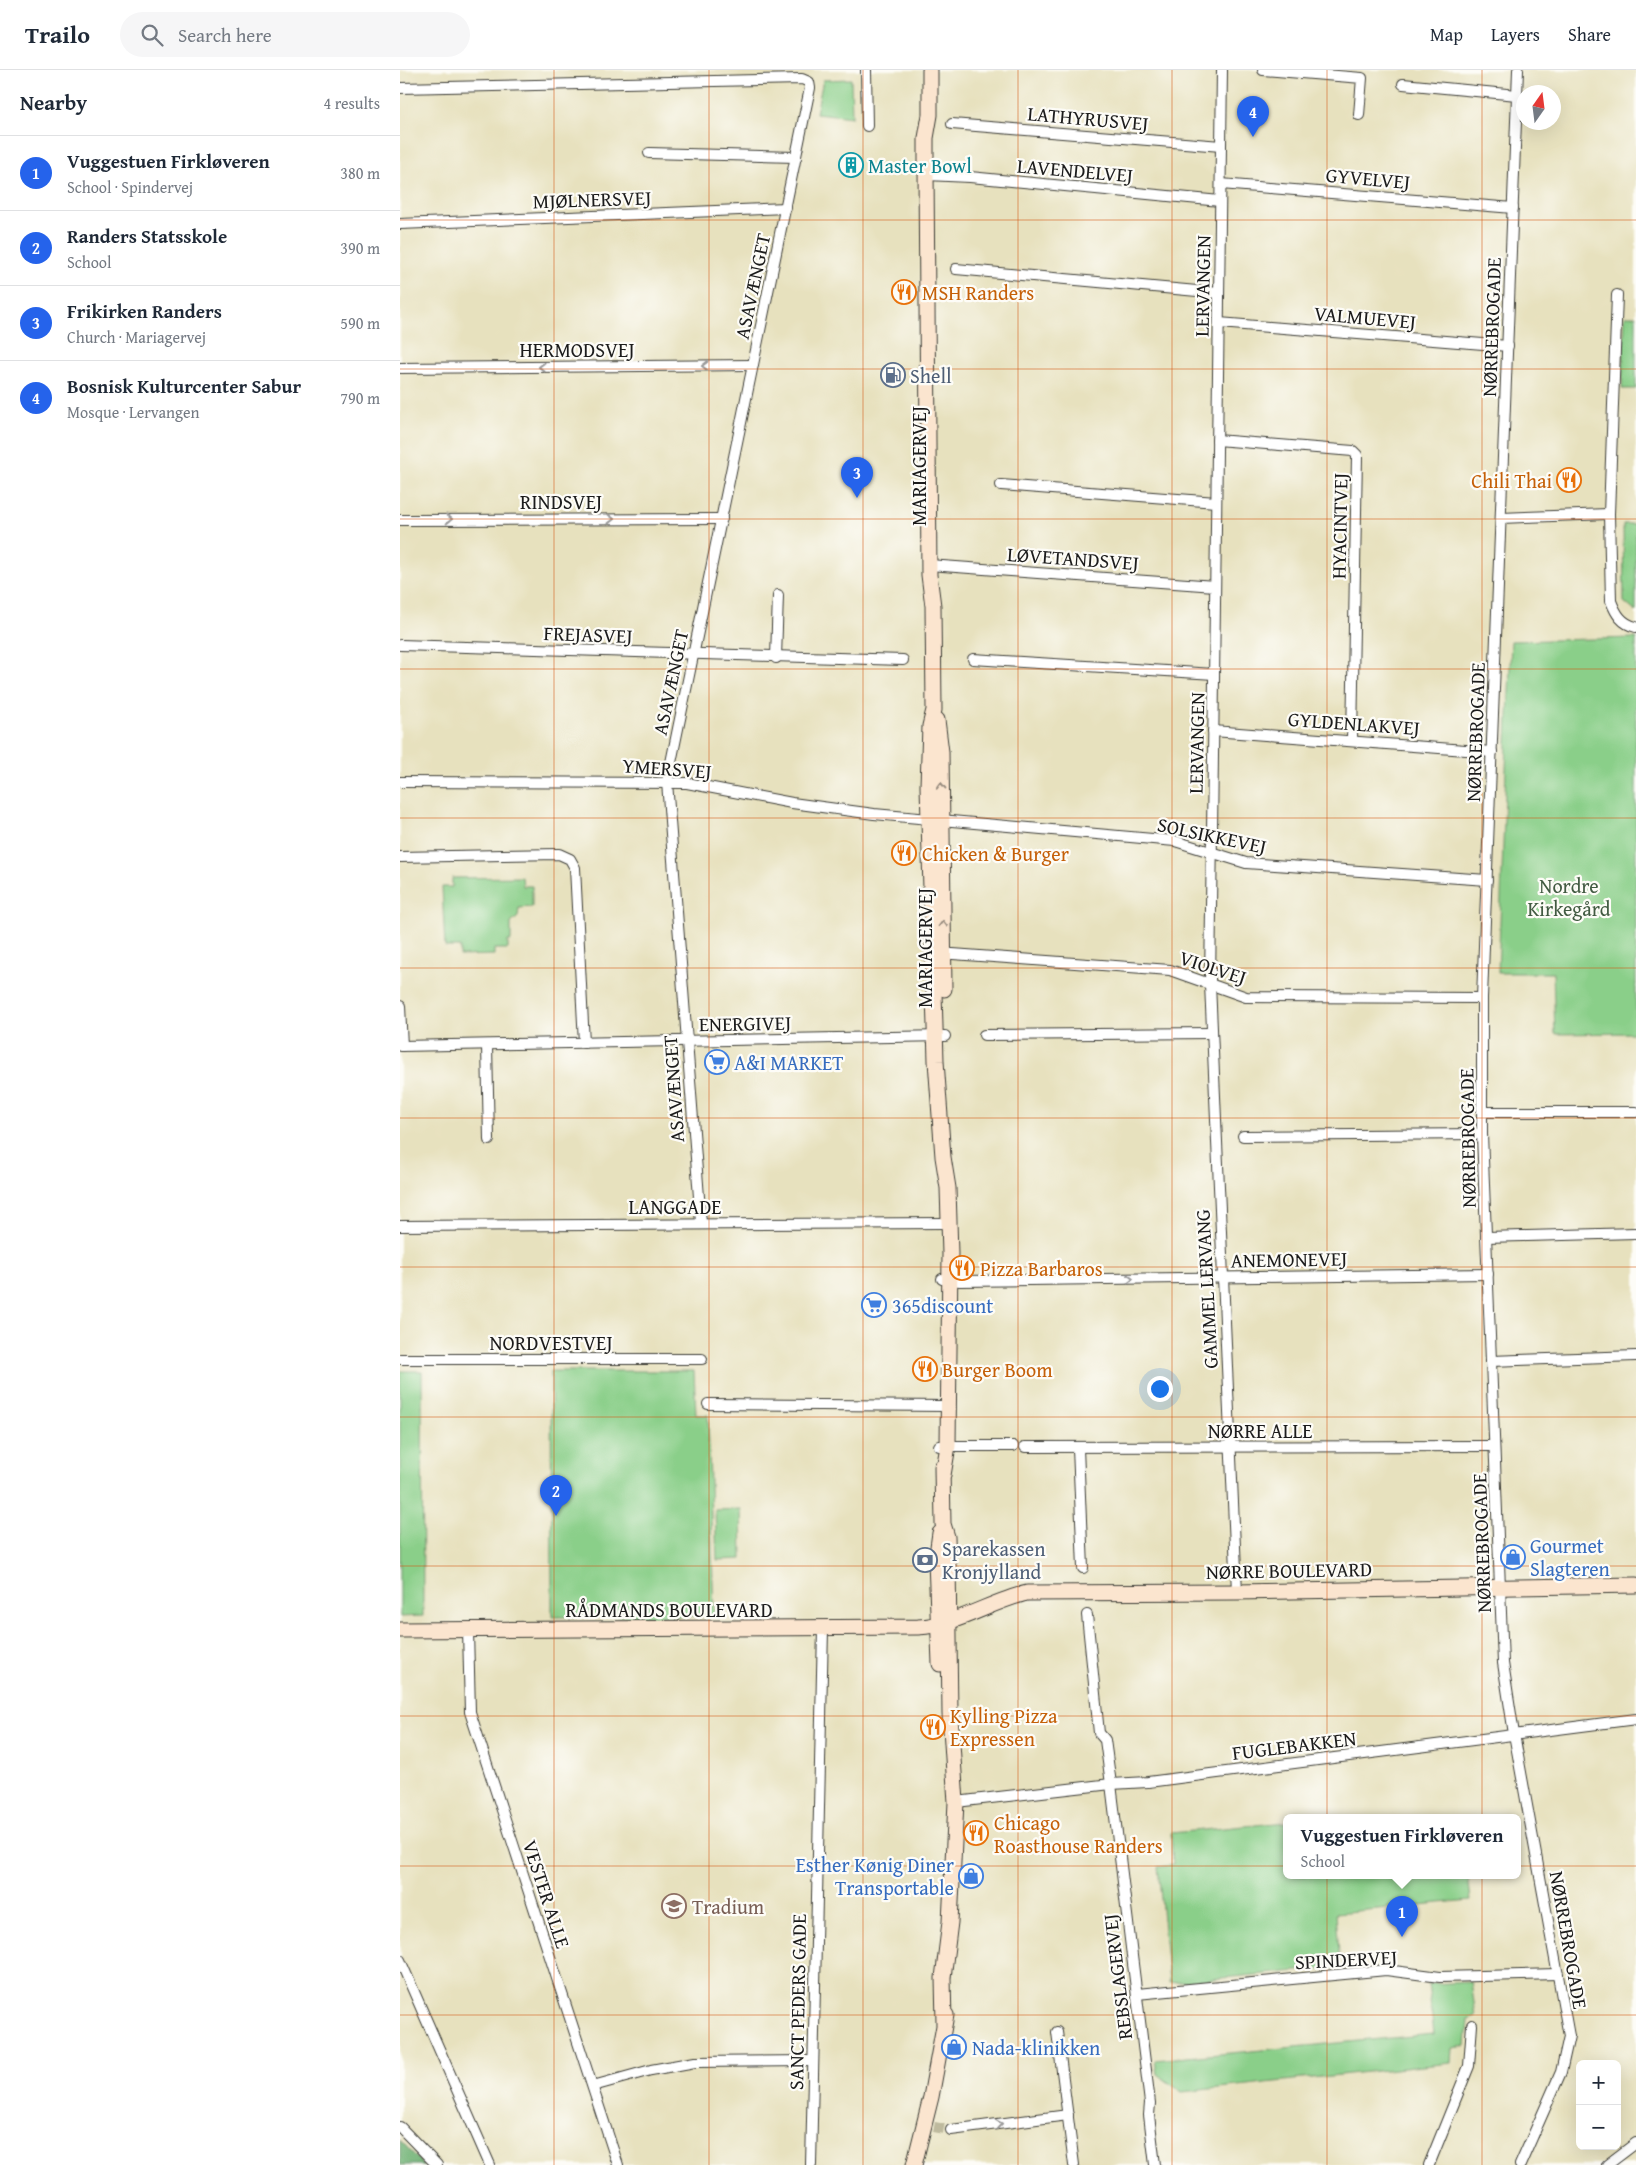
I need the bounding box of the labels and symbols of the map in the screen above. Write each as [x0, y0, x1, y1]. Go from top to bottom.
north arrow [1516, 85, 1561, 130]
pin: 4 [1237, 96, 1269, 137]
street label: LATHYRUSVEJ [1026, 98, 1150, 138]
street label: LAVENDELVEJ [1016, 150, 1134, 190]
place label: Master Bowl [868, 151, 972, 180]
building icon: Master Bowl [838, 152, 864, 178]
street label: GYVELVEJ [1325, 160, 1411, 196]
street label: MJØLNERSVEJ [532, 182, 652, 216]
street label: ASAVÆNGET [727, 230, 777, 342]
street label: LERVANGEN [1187, 235, 1217, 337]
street label: NØRREBROGADE [1474, 257, 1508, 397]
place label: MSH Randers [922, 278, 1034, 307]
restaurant icon: MSH Randers [891, 279, 917, 305]
street label: VALMUEVEJ [1313, 298, 1417, 336]
street label: HERMODSVEJ [520, 335, 634, 364]
one-way arrow [700, 361, 708, 371]
place label: Shell [910, 361, 952, 390]
one-way arrow [538, 362, 546, 372]
fuel station icon: Shell [880, 362, 906, 388]
street label: MARIAGERVEJ [904, 406, 933, 526]
pin: 3 [841, 457, 873, 498]
place label: Chili Thai [1471, 466, 1552, 495]
restaurant icon: Chili Thai [1556, 467, 1582, 493]
street label: HYACINTVEJ [1324, 473, 1354, 579]
street label: RINDSVEJ [520, 487, 602, 516]
one-way arrow [607, 513, 615, 524]
one-way arrow [445, 514, 453, 524]
street label: LØVETANDSVEJ [1006, 539, 1140, 577]
street label: FREJASVEJ [543, 618, 633, 650]
street label: ASAVÆNGET [645, 626, 695, 738]
street label: NØRREBROGADE [1458, 662, 1492, 802]
street label: LERVANGEN [1181, 692, 1211, 794]
street label: GYLDENLAKVEJ [1287, 704, 1421, 742]
street label: YMERSVEJ [621, 750, 713, 786]
one-way arrow [936, 782, 947, 790]
street label: SOLSIKKEVEJ [1155, 809, 1269, 861]
place label: Chicken & Burger [922, 839, 1069, 868]
restaurant icon: Chicken & Burger [891, 840, 917, 866]
park label: Nordre Kirkegård [1528, 871, 1611, 923]
street label: MARIAGERVEJ [910, 888, 939, 1008]
one-way arrow [938, 920, 948, 928]
street label: VIOLVEJ [1176, 943, 1250, 991]
street label: ENERGIVEJ [699, 1008, 791, 1038]
street label: ASAVÆNGET [655, 1034, 691, 1144]
place label: A&I MARKET [734, 1048, 843, 1077]
supermarket icon: A&I MARKET [704, 1049, 730, 1075]
street label: NØRREBROGADE [1451, 1068, 1483, 1208]
street label: LANGGADE [629, 1192, 721, 1221]
street label: GAMMEL LERVANG [1187, 1208, 1225, 1370]
street label: ANEMONEVEJ [1230, 1243, 1348, 1275]
place label: Pizza Barbaros [980, 1254, 1103, 1283]
restaurant icon: Pizza Barbaros [949, 1255, 975, 1281]
one-way arrow [1126, 1274, 1134, 1284]
place label: 365discount [892, 1291, 993, 1320]
supermarket icon: 365discount [861, 1292, 887, 1318]
street label: NORDVESTVEJ [490, 1328, 613, 1357]
place label: Burger Boom [942, 1355, 1053, 1384]
restaurant icon: Burger Boom [912, 1356, 938, 1382]
your location [1147, 1376, 1173, 1402]
street label: NØRRE ALLE [1208, 1416, 1312, 1445]
street label: NØRREBROGADE [1464, 1473, 1498, 1613]
pin: 2 [540, 1475, 572, 1516]
place label: Gourmet Slagteren [1530, 1531, 1610, 1583]
place label: Sparekassen Kronjylland [942, 1534, 1045, 1586]
shop icon: Gourmet Slagteren [1500, 1544, 1526, 1570]
bank icon: Sparekassen Kronjylland [912, 1547, 938, 1573]
street label: NØRRE BOULEVARD [1206, 1554, 1372, 1586]
street label: RÅDMANDS BOULEVARD [565, 1595, 773, 1624]
place label: Kylling Pizza Expressen [950, 1701, 1058, 1753]
restaurant icon: Kylling Pizza Expressen [920, 1714, 946, 1740]
street label: FUGLEBAKKEN [1230, 1723, 1358, 1767]
place label: Chicago Roasthouse Randers [994, 1808, 1163, 1860]
restaurant icon: Chicago Roasthouse Randers [963, 1820, 989, 1846]
street label: VESTER ALLE [516, 1836, 578, 1952]
place label: Esther Kønig Diner Transportable [796, 1850, 954, 1902]
shop icon: Esther Kønig Diner Transportable [958, 1863, 984, 1889]
street label: NØRREBROGADE [1543, 1869, 1595, 2011]
place label: Tradium [692, 1892, 765, 1921]
school or university icon: Tradium [661, 1893, 687, 1919]
pin: 1 [1386, 1896, 1418, 1937]
street label: REBSLAGERVEJ [1095, 1912, 1139, 2042]
street label: SANCT PEDERS GADE [781, 1914, 813, 2090]
street label: SPINDERVEJ [1294, 1942, 1398, 1976]
place label: Nada-klinikken [972, 2033, 1100, 2062]
shop icon: Nada-klinikken [941, 2034, 967, 2060]
one-way arrow [995, 2119, 1003, 2130]

